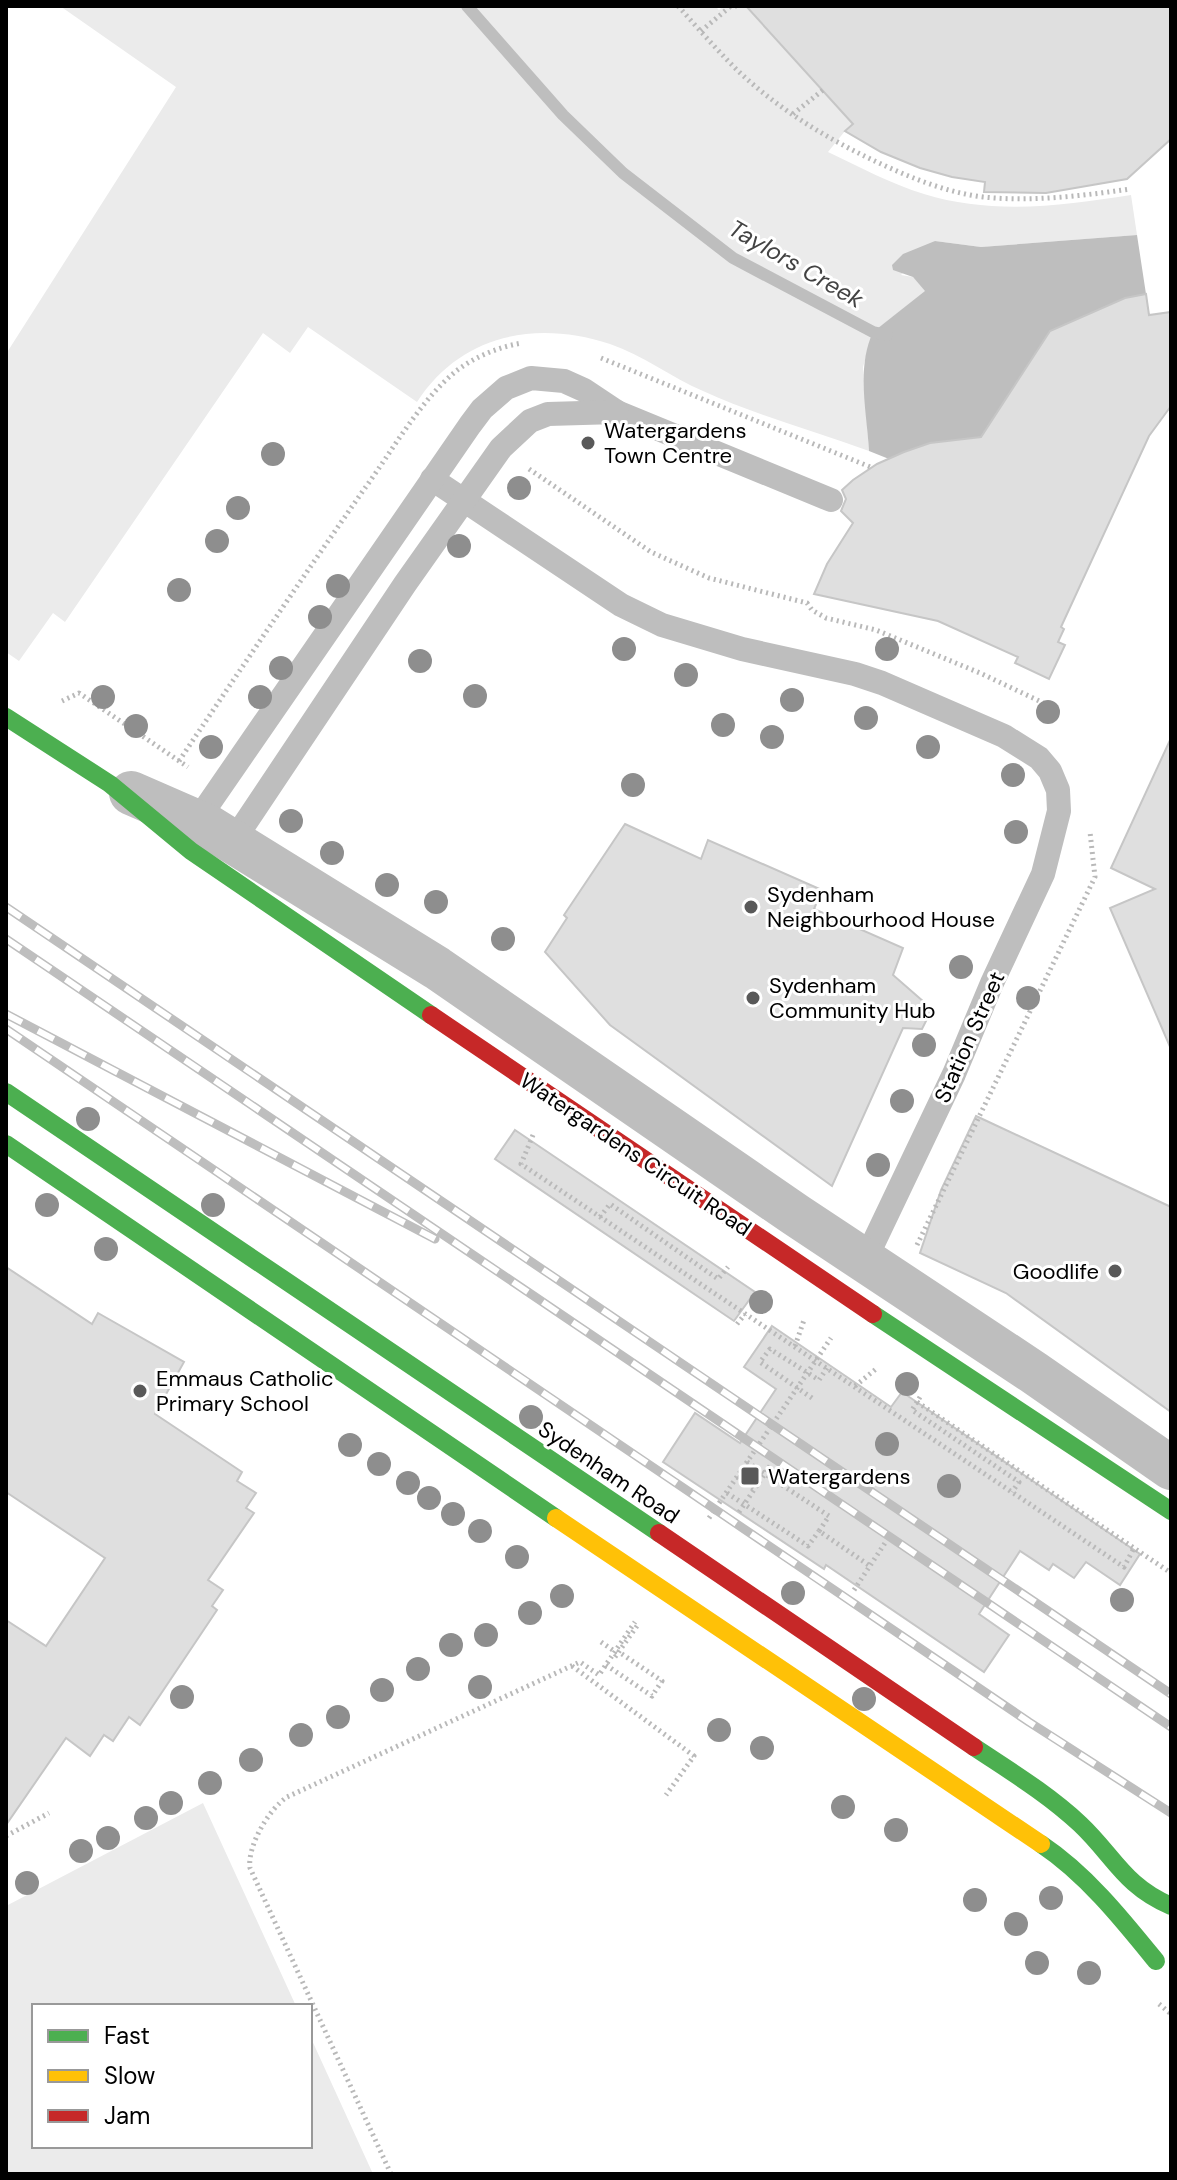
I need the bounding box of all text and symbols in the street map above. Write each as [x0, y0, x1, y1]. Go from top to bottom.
water label: Taylors Creek [723, 212, 870, 315]
place label: Watergardens Town Centre [604, 416, 747, 470]
marker: Watergardens Town Centre [579, 434, 597, 452]
place label: Sydenham Neighbourhood House [767, 880, 995, 934]
marker: Sydenham Neighbourhood House [742, 898, 760, 916]
street label: Station Street [928, 967, 1011, 1107]
place label: Sydenham Community Hub [769, 971, 936, 1025]
marker: Sydenham Community Hub [744, 989, 762, 1007]
street label: Watergardens Circuit Road [514, 1066, 757, 1243]
place label: Goodlife [1013, 1257, 1099, 1286]
marker: Goodlife [1106, 1262, 1124, 1280]
place label: Emmaus Catholic Primary School [156, 1364, 334, 1418]
marker: Emmaus Catholic Primary School [131, 1382, 149, 1400]
street label: Sydenham Road [533, 1414, 685, 1530]
place label: Watergardens [768, 1462, 911, 1491]
marker: Watergardens [739, 1465, 761, 1487]
legend [32, 2004, 312, 2148]
text: Fast [104, 2020, 150, 2051]
text: Slow [104, 2060, 155, 2091]
text: Jam [104, 2100, 150, 2131]

